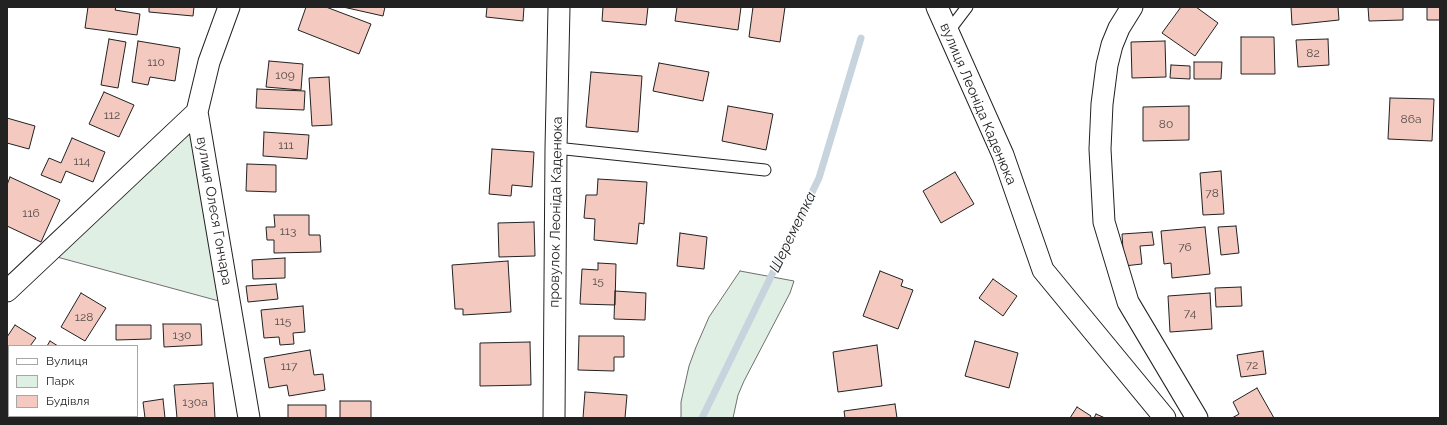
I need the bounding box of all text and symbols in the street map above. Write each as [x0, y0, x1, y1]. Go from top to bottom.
street label: вулиця Леоніда Каденюка [936, 20, 1020, 188]
house number: 82 [1306, 46, 1320, 60]
house number: 110 [147, 55, 165, 69]
house number: 109 [275, 68, 295, 82]
house number: 112 [104, 108, 120, 122]
house number: 86а [1401, 112, 1421, 126]
street label: провулок Леоніда Каденюка [546, 116, 566, 308]
house number: 80 [1159, 117, 1173, 131]
street label: вулиця Олеся Гончара [193, 136, 235, 286]
house number: 111 [278, 138, 294, 152]
house number: 114 [74, 154, 90, 168]
house number: 78 [1205, 186, 1219, 200]
water label: Шереметка [766, 189, 820, 275]
house number: 116 [22, 206, 40, 220]
house number: 113 [280, 224, 296, 238]
house number: 76 [1178, 240, 1192, 254]
house number: 15 [592, 274, 604, 288]
house number: 74 [1184, 306, 1196, 320]
house number: 128 [75, 310, 93, 324]
house number: 115 [275, 314, 291, 328]
house number: 130 [173, 328, 191, 342]
legend [8, 345, 138, 417]
text: Вулиця [46, 354, 88, 368]
house number: 72 [1246, 358, 1258, 372]
house number: 117 [281, 359, 297, 373]
text: Парк [46, 374, 75, 388]
text: Будівля [46, 394, 89, 408]
house number: 130а [182, 395, 208, 409]

